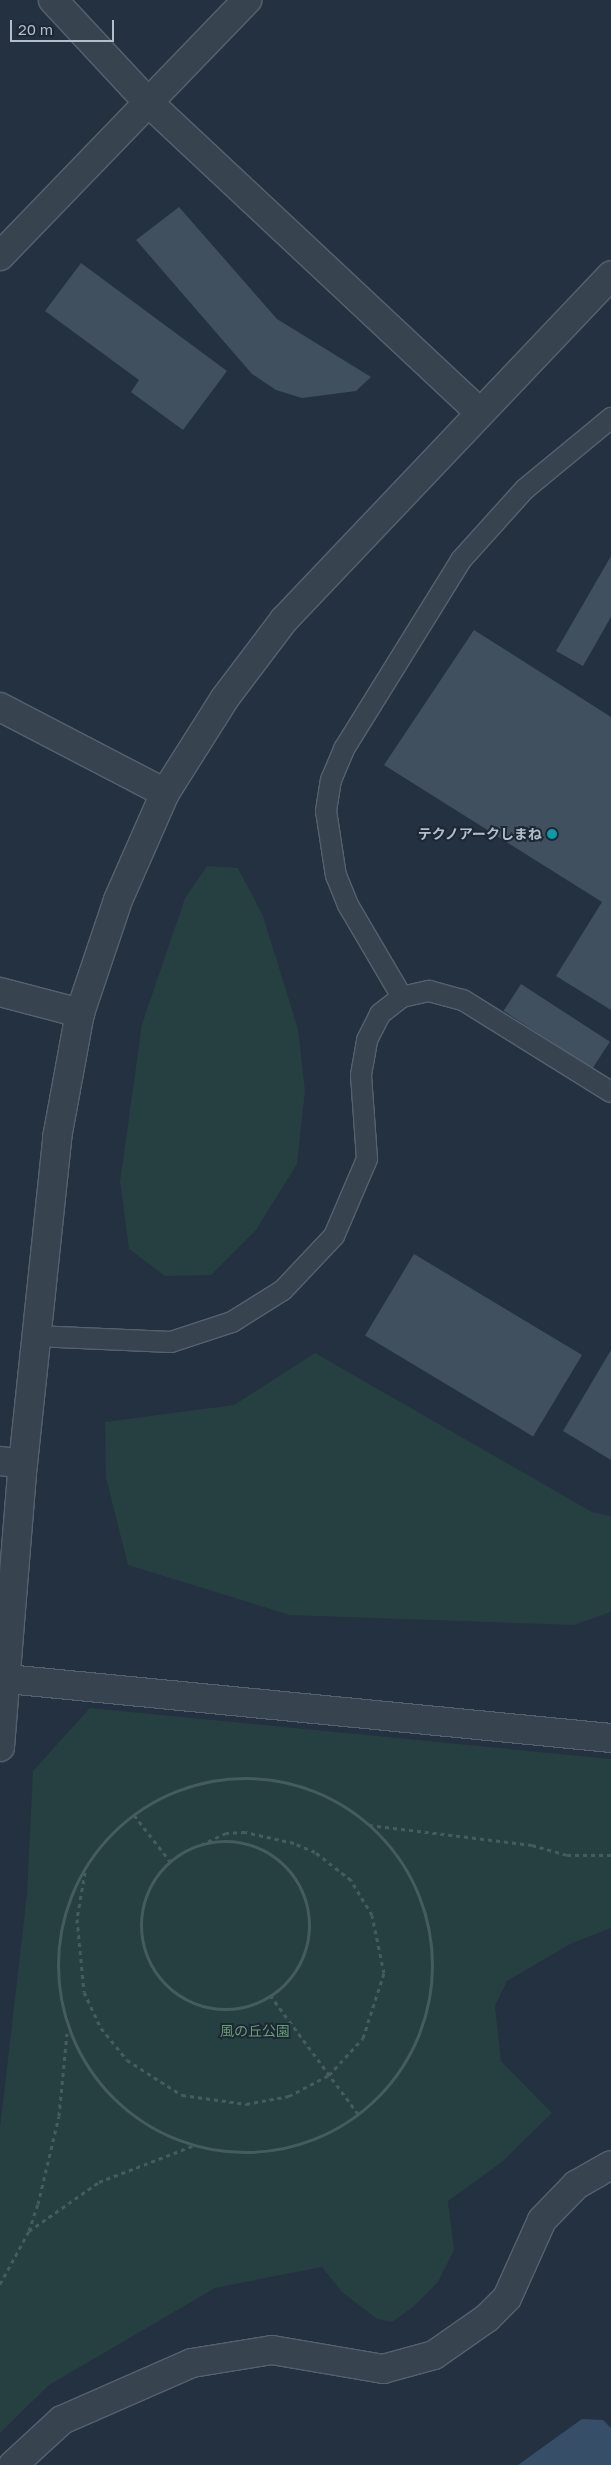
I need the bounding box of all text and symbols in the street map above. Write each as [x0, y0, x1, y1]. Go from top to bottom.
scale bar [12, 10, 116, 42]
text: 20 m [18, 20, 53, 38]
place label: テクノアークしまね [417, 826, 542, 842]
marker: テクノアークしまね [546, 828, 558, 840]
park label: 風の丘公園 [220, 2023, 290, 2039]

